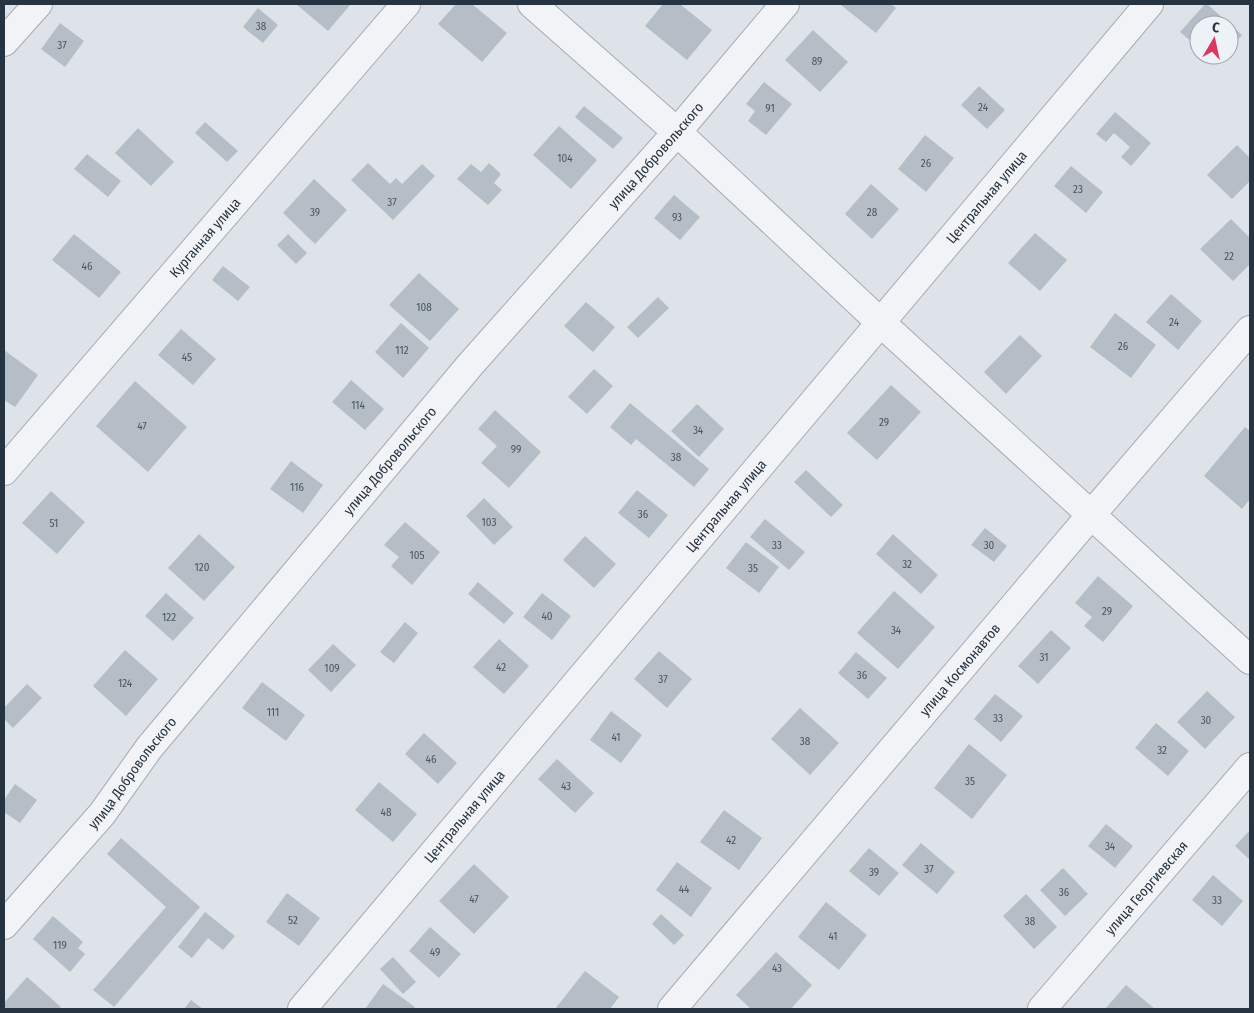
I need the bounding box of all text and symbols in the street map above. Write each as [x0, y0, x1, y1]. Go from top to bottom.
north arrow [1189, 15, 1239, 65]
text: С [1211, 19, 1222, 37]
house number: 38 [256, 20, 267, 33]
house number: 37 [57, 39, 67, 52]
house number: 89 [812, 55, 822, 68]
street label: улица Добровольского [605, 99, 707, 212]
house number: 24 [978, 101, 989, 114]
house number: 91 [765, 102, 775, 115]
street label: Центральная улица [942, 147, 1030, 247]
house number: 104 [557, 152, 573, 165]
house number: 26 [921, 157, 932, 170]
house number: 23 [1073, 183, 1083, 196]
street label: Курганная улица [166, 194, 244, 281]
house number: 37 [387, 196, 397, 209]
house number: 39 [310, 206, 320, 219]
house number: 28 [867, 206, 878, 219]
house number: 93 [672, 211, 682, 224]
house number: 22 [1224, 250, 1234, 263]
house number: 46 [82, 260, 93, 273]
house number: 108 [416, 301, 432, 314]
house number: 24 [1169, 316, 1180, 329]
house number: 26 [1118, 340, 1129, 353]
house number: 112 [395, 344, 409, 357]
house number: 45 [182, 351, 192, 364]
house number: 114 [351, 399, 366, 412]
street label: улица Добровольского [340, 403, 440, 518]
house number: 29 [879, 416, 889, 429]
house number: 47 [137, 420, 147, 433]
house number: 34 [693, 424, 704, 437]
house number: 99 [511, 443, 521, 456]
house number: 38 [671, 451, 682, 464]
street label: Центральная улица [682, 456, 770, 556]
house number: 116 [290, 481, 304, 494]
house number: 36 [638, 508, 649, 521]
house number: 103 [482, 516, 496, 529]
house number: 51 [50, 517, 58, 530]
house number: 33 [772, 539, 782, 552]
house number: 30 [984, 539, 995, 552]
house number: 105 [409, 549, 425, 562]
house number: 32 [902, 558, 912, 571]
house number: 120 [195, 561, 210, 574]
house number: 35 [748, 562, 758, 575]
house number: 29 [1102, 605, 1112, 618]
house number: 40 [541, 610, 553, 623]
house number: 122 [162, 611, 176, 624]
street label: улица Космонавтов [916, 620, 1004, 719]
house number: 34 [891, 624, 902, 637]
house number: 31 [1040, 651, 1049, 664]
house number: 42 [496, 661, 506, 674]
house number: 109 [324, 662, 340, 675]
house number: 36 [857, 669, 868, 682]
house number: 37 [658, 673, 668, 686]
house number: 124 [118, 677, 133, 690]
house number: 111 [267, 706, 279, 719]
house number: 33 [993, 712, 1003, 725]
street label: улица Добровольского [84, 714, 180, 832]
house number: 30 [1201, 714, 1212, 727]
house number: 41 [611, 731, 621, 744]
house number: 38 [800, 735, 811, 748]
house number: 32 [1157, 744, 1167, 757]
house number: 46 [426, 753, 437, 766]
street label: Центральная улица [420, 766, 508, 866]
house number: 35 [965, 775, 975, 788]
house number: 43 [561, 780, 571, 793]
house number: 48 [381, 806, 392, 819]
house number: 42 [726, 834, 736, 847]
street label: улица Георгиевская [1101, 837, 1191, 938]
house number: 34 [1105, 840, 1116, 853]
house number: 37 [924, 863, 934, 876]
house number: 39 [869, 866, 879, 879]
house number: 44 [679, 883, 690, 896]
house number: 36 [1059, 886, 1070, 899]
house number: 47 [469, 893, 479, 906]
house number: 33 [1212, 894, 1222, 907]
house number: 52 [288, 914, 298, 927]
house number: 38 [1025, 915, 1036, 928]
house number: 41 [828, 930, 838, 943]
house number: 119 [53, 939, 67, 952]
house number: 49 [430, 946, 440, 959]
house number: 43 [772, 962, 782, 975]

